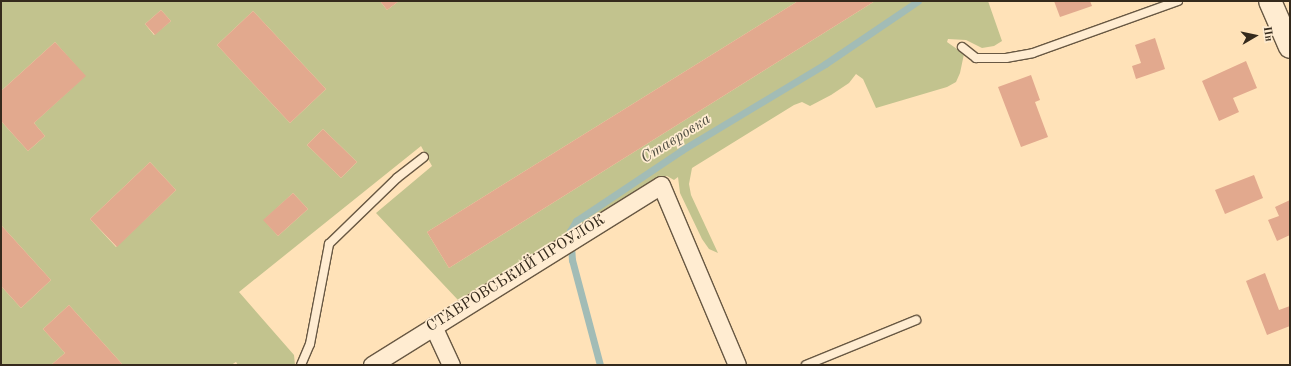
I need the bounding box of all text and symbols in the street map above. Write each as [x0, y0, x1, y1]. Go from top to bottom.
north arrow [1235, 16, 1275, 56]
text: Пн [1261, 26, 1274, 42]
water label: Ставровка [637, 110, 715, 168]
street label: СТАВРОВСЬКИЙ ПРОУЛОК [423, 211, 609, 337]

